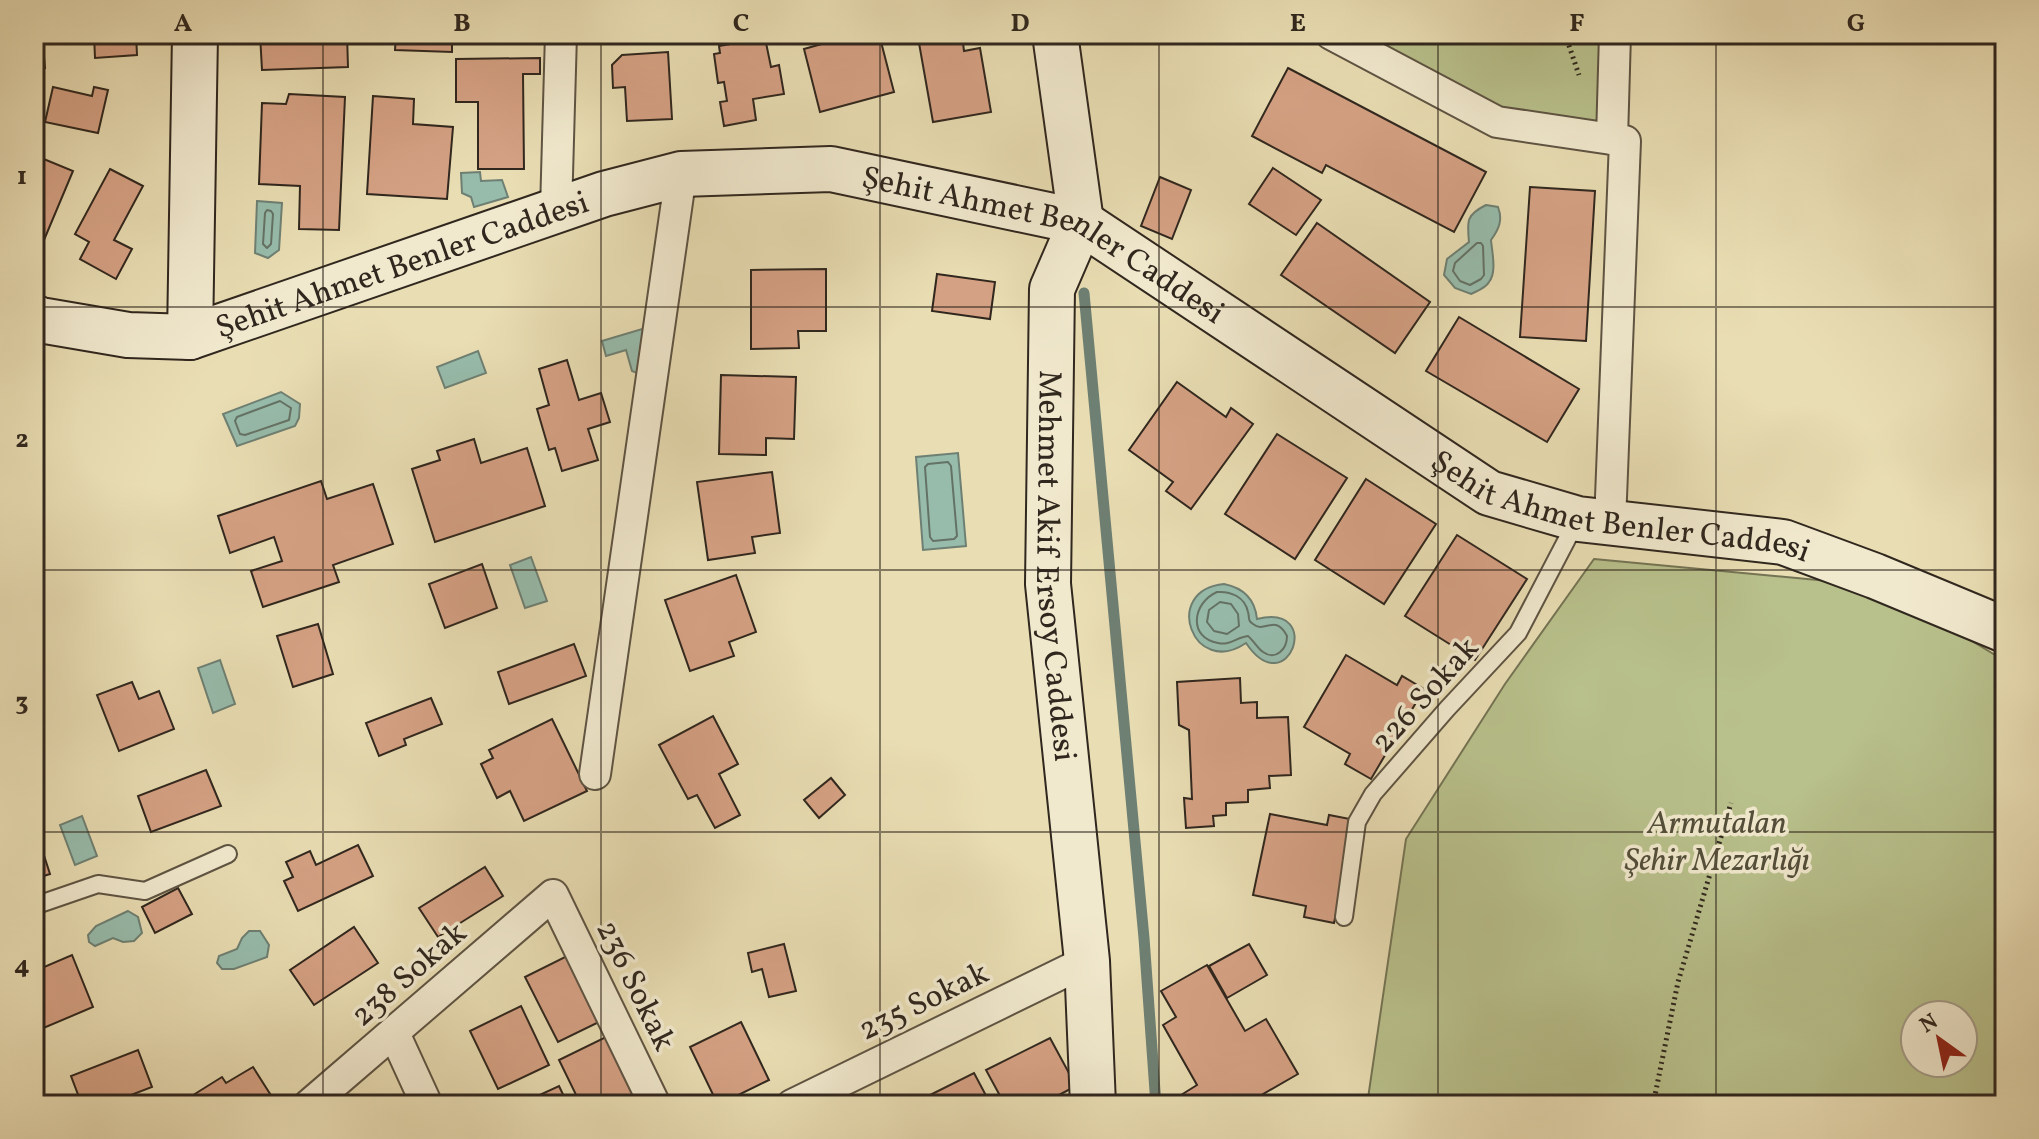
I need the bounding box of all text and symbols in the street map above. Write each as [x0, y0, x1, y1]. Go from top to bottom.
text: A [174, 6, 193, 42]
text: B [453, 6, 471, 42]
text: C [733, 6, 749, 42]
text: D [1010, 6, 1030, 42]
text: E [1290, 6, 1306, 42]
text: F [1569, 6, 1585, 42]
text: G [1847, 6, 1865, 42]
street label: Şehit Ahmet Benler Caddesi [857, 157, 1232, 336]
text: 1 [17, 159, 27, 195]
street label: Şehit Ahmet Benler Caddesi [210, 182, 595, 352]
street label: Mehmet Akif Ersoy Caddesi [1023, 370, 1085, 764]
text: 2 [15, 422, 29, 458]
street label: Şehit Ahmet Benler Caddesi [1421, 441, 1816, 575]
street label: 226 Sokak [1362, 628, 1490, 764]
text: 3 [15, 685, 29, 721]
park label: Armutalan Şehir Mezarlığı [1624, 803, 1810, 884]
street label: 238 Sokak [343, 913, 477, 1038]
street label: 236 Sokak [584, 914, 685, 1059]
text: 4 [14, 948, 30, 984]
street label: 235 Sokak [852, 952, 997, 1053]
north arrow [1899, 999, 1979, 1079]
text: N [1914, 1007, 1945, 1042]

